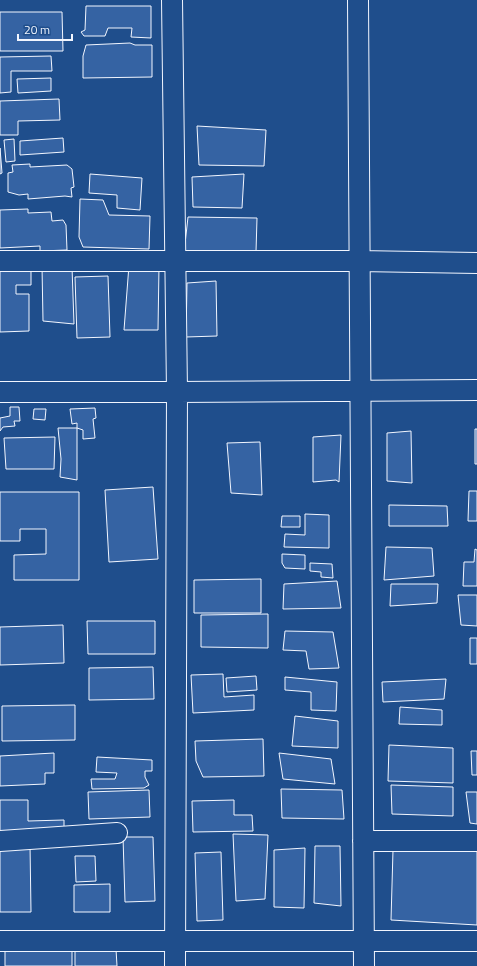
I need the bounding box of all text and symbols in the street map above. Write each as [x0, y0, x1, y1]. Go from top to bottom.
scale bar [18, 16, 72, 42]
text: 20 m [24, 20, 50, 39]

